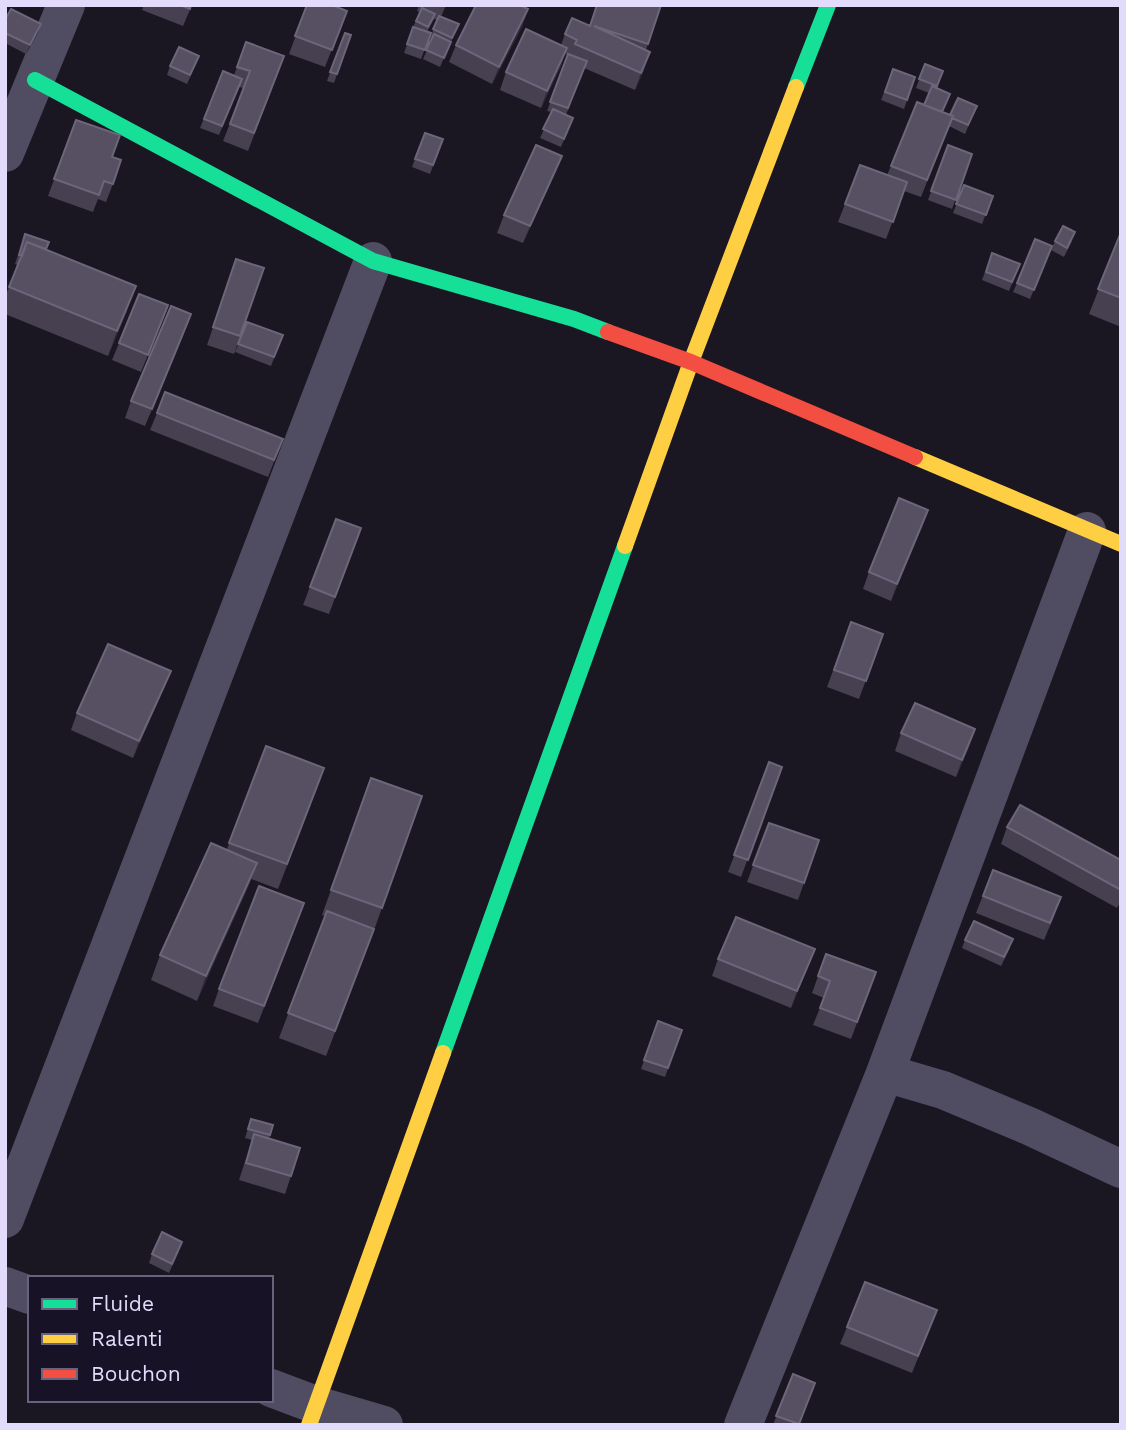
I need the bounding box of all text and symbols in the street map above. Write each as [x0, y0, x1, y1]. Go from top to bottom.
legend [28, 1276, 273, 1402]
text: Fluide [91, 1291, 154, 1316]
text: Ralenti [91, 1326, 163, 1351]
text: Bouchon [91, 1361, 181, 1386]

